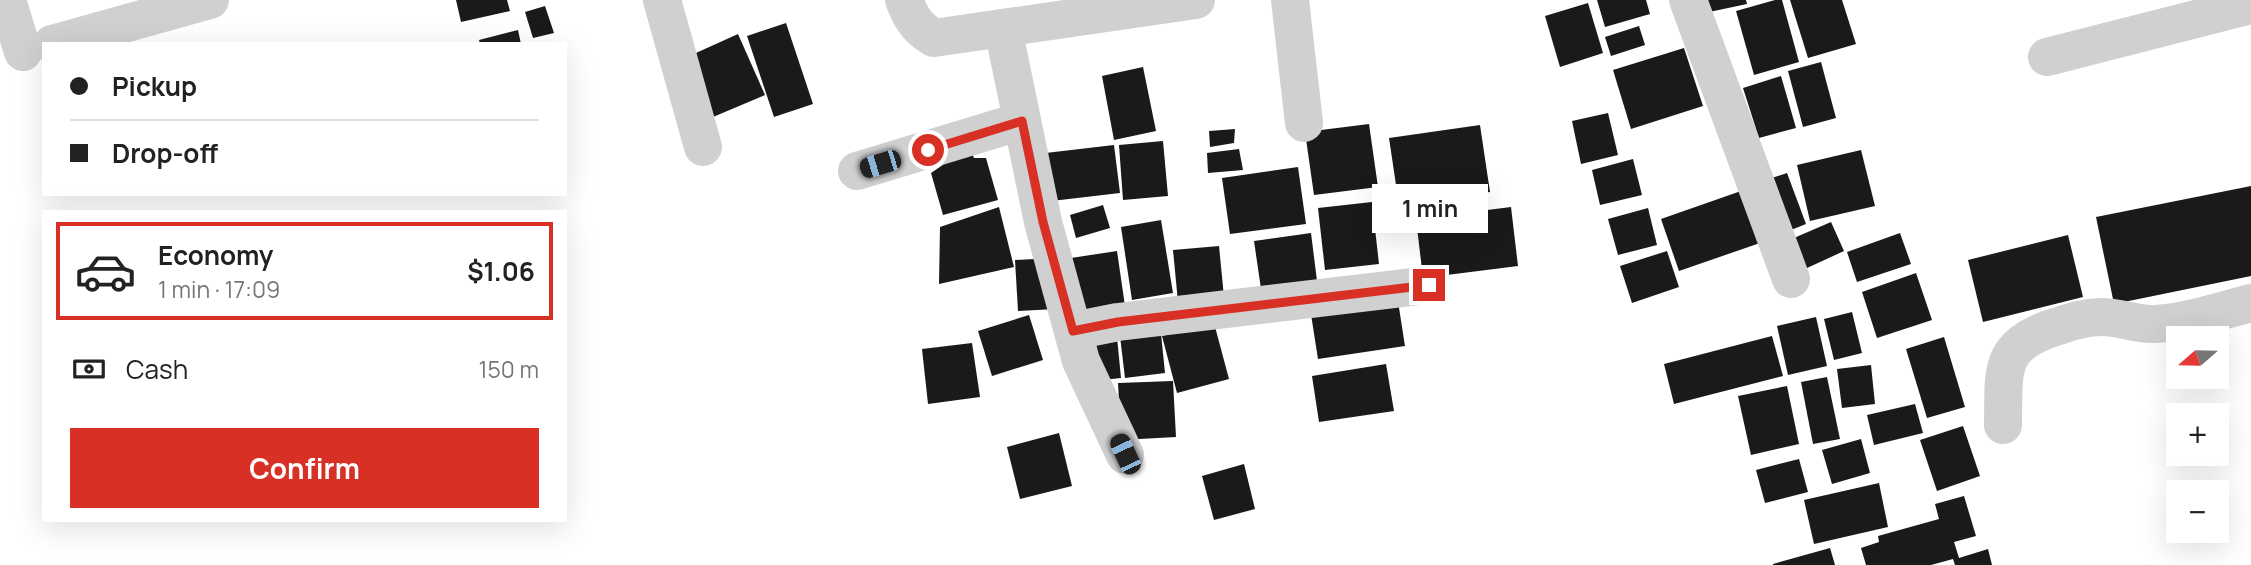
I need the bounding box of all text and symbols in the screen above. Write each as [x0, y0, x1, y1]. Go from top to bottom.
text: Pickup [112, 68, 197, 104]
route start [912, 134, 944, 166]
text: Drop-off [112, 135, 218, 171]
car [857, 148, 904, 180]
callout: 1 min [1371, 184, 1487, 232]
text: 1 min [1402, 192, 1458, 224]
text: Economy [158, 237, 273, 273]
icon: car [74, 240, 137, 303]
text: $1.06 [467, 253, 535, 289]
route end [1413, 269, 1445, 301]
text: 1 min · 17:09 [158, 273, 280, 305]
north arrow [2166, 326, 2230, 388]
map controls [2166, 326, 2229, 543]
icon: cash [70, 350, 108, 388]
text: Cash [126, 351, 188, 387]
text: 150 m [479, 353, 539, 385]
button: + [2166, 403, 2229, 466]
button: Confirm [70, 428, 539, 508]
car [1107, 431, 1144, 477]
button: − [2166, 480, 2229, 543]

